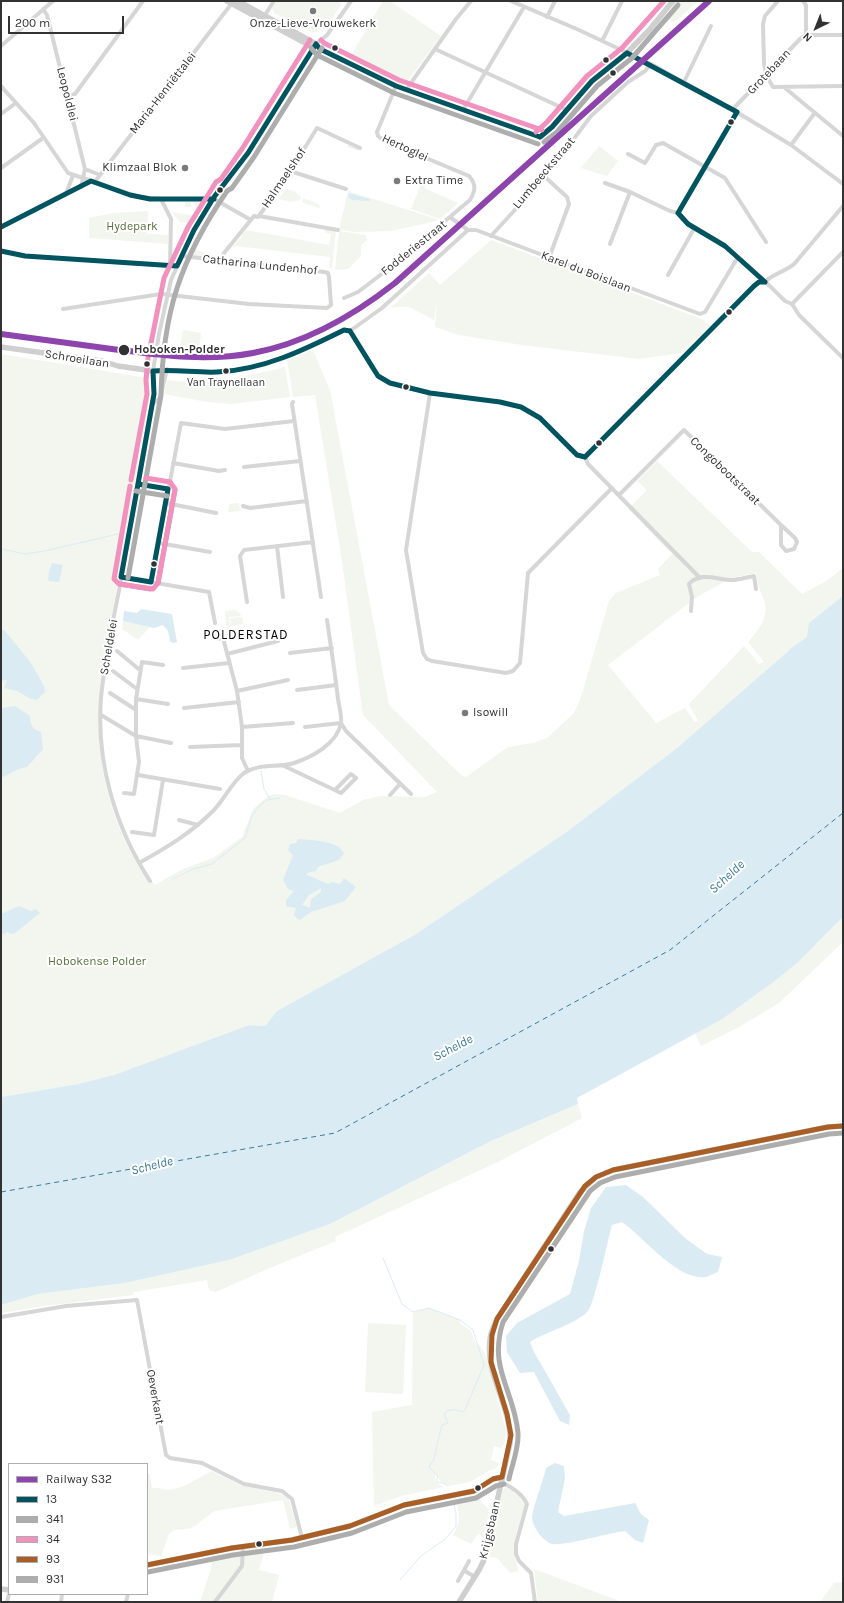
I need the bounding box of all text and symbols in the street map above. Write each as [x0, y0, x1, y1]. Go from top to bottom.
marker: Onze-Lieve-Vrouwekerk [308, 6, 318, 16]
scale bar [10, 8, 126, 34]
north arrow [796, 8, 836, 48]
text: 200 m [15, 16, 50, 30]
place label: Onze-Lieve-Vrouwekerk [250, 17, 376, 31]
text: N [800, 30, 815, 45]
unlabelled marker [330, 43, 340, 53]
street label: Grotebaan [744, 46, 794, 98]
street label: Maria-Henriëttalei [127, 49, 199, 137]
unlabelled marker [601, 55, 611, 65]
street label: Leopoldlei [53, 65, 81, 123]
unlabelled marker [608, 68, 618, 78]
unlabelled marker [726, 117, 736, 127]
street label: Hertoglei [380, 131, 430, 165]
street label: Lumbeeckstraat [510, 134, 578, 212]
street label: Halmaelshof [259, 145, 309, 211]
place label: Klimzaal Blok [102, 161, 177, 175]
marker: Klimzaal Blok [180, 163, 190, 173]
place label: Extra Time [405, 174, 463, 188]
marker: Extra Time [392, 176, 402, 186]
unlabelled marker [215, 185, 225, 195]
street label: Fodderiestraat [378, 217, 450, 279]
park label: Hydepark [106, 220, 158, 234]
street label: Karel du Boislaan [539, 248, 633, 296]
street label: Catharina Lundenhof [202, 252, 318, 278]
unlabelled marker [724, 307, 734, 317]
marker: Hoboken-Polder [117, 343, 131, 357]
place label: Hoboken-Polder [134, 343, 225, 357]
street label: Schroeilaan [44, 347, 110, 371]
unlabelled marker [142, 359, 152, 369]
marker: Van Traynellaan [221, 366, 231, 376]
place label: Van Traynellaan [187, 376, 265, 390]
unlabelled marker [401, 382, 411, 392]
street label: Congobootstraat [687, 434, 763, 508]
unlabelled marker [594, 438, 604, 448]
unlabelled marker [149, 559, 159, 569]
street label: Scheldelei [97, 618, 121, 676]
district label: POLDERSTAD [203, 627, 289, 643]
place label: Isowill [473, 706, 508, 720]
marker: Isowill [460, 708, 470, 718]
water label: Schelde [706, 857, 748, 897]
park label: Hobokense Polder [48, 955, 146, 969]
water label: Schelde [431, 1031, 475, 1065]
water label: Schelde [130, 1153, 174, 1179]
unlabelled marker [546, 1244, 556, 1254]
street label: Oeverkant [143, 1368, 167, 1426]
legend [8, 1463, 148, 1595]
text: Railway S32 [46, 1472, 112, 1486]
unlabelled marker [473, 1483, 483, 1493]
text: 13 [46, 1492, 57, 1506]
street label: Krijgsbaan [476, 1499, 504, 1561]
text: 341 [46, 1512, 64, 1526]
text: 34 [46, 1532, 60, 1546]
unlabelled marker [254, 1539, 264, 1549]
text: 93 [46, 1552, 60, 1566]
text: 931 [46, 1572, 64, 1586]

